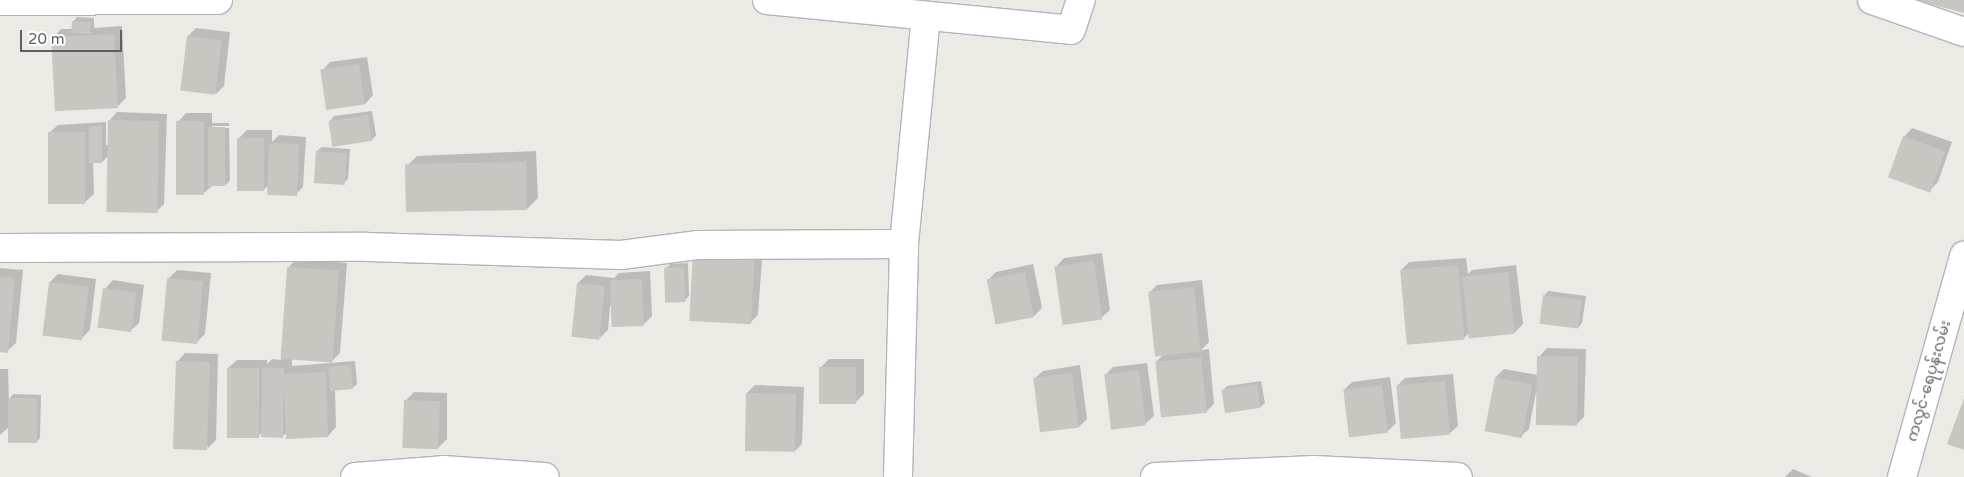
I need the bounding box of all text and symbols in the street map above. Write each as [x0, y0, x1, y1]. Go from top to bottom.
scale bar [22, 20, 125, 52]
text: 20 m [28, 30, 65, 48]
street label: ကလွင်-ရေပုန်းလမ်း [1903, 318, 1955, 444]

